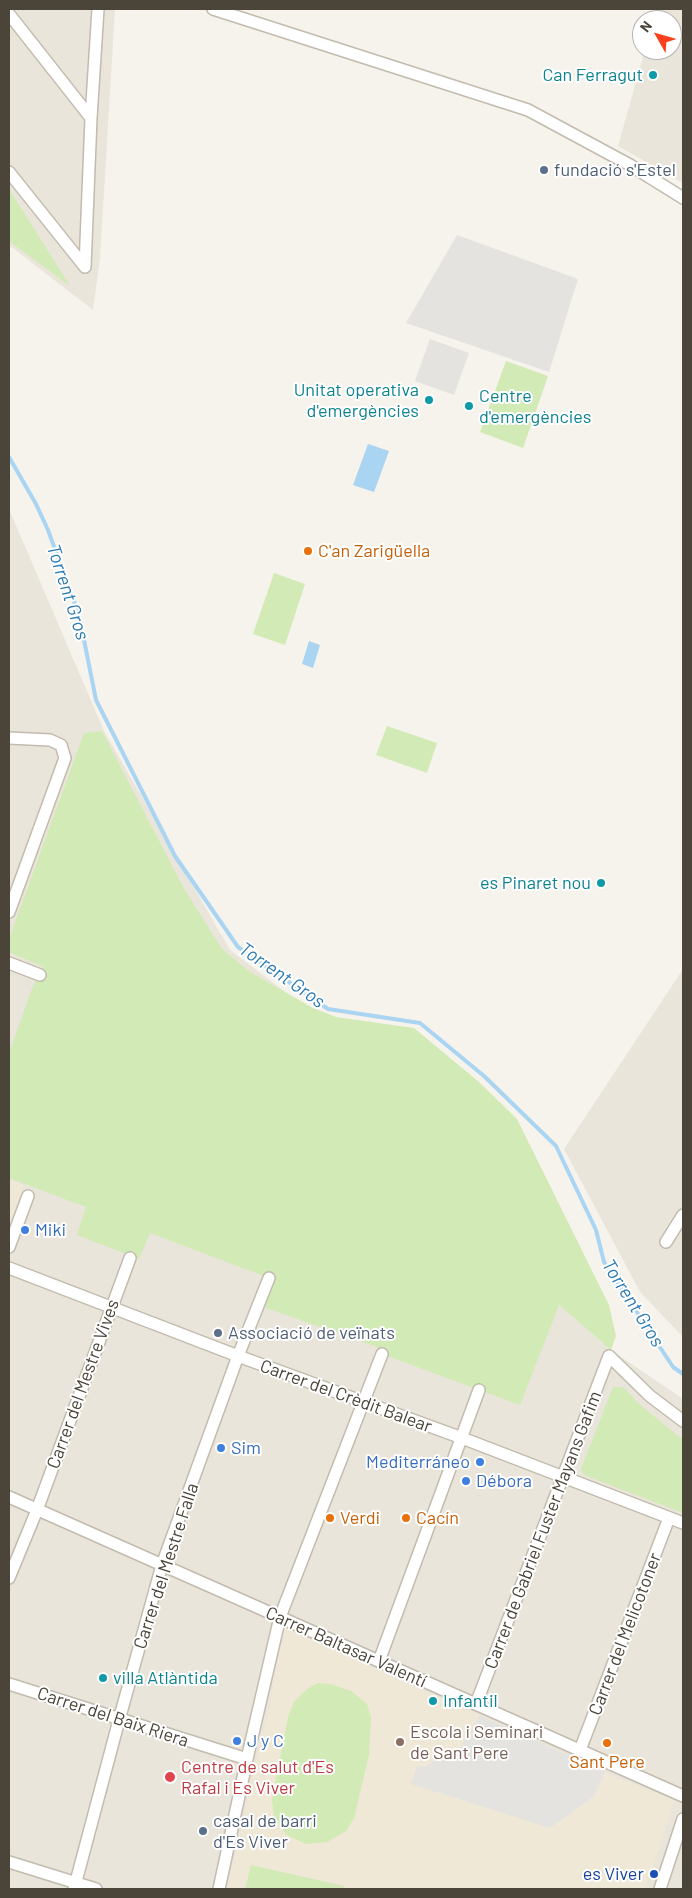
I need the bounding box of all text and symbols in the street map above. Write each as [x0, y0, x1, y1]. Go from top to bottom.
north arrow [632, 10, 682, 60]
text: N [636, 17, 655, 35]
place label: Can Ferragut [543, 64, 643, 86]
marker: Can Ferragut [647, 69, 659, 81]
place label: fundació s'Estel [554, 159, 676, 181]
marker: fundació s'Estel [538, 164, 550, 176]
place label: Unitat operativa d'emergències [294, 379, 419, 422]
place label: Centre d'emergències [479, 385, 591, 428]
marker: Unitat operativa d'emergències [423, 394, 435, 406]
marker: Centre d'emergències [463, 400, 475, 412]
place label: C'an Zarigüella [318, 540, 430, 562]
water label: Torrent Gros [42, 541, 94, 643]
marker: C'an Zarigüella [302, 545, 314, 557]
place label: es Pinaret nou [480, 872, 591, 894]
marker: es Pinaret nou [595, 877, 607, 889]
water label: Torrent Gros [235, 937, 329, 1013]
place label: Miki [35, 1219, 66, 1241]
marker: Miki [19, 1224, 31, 1236]
water label: Torrent Gros [597, 1255, 669, 1351]
street label: Carrer del Mestre Vives [42, 1296, 124, 1472]
place label: Associació de veïnats [228, 1322, 395, 1344]
marker: Associació de veïnats [212, 1327, 224, 1339]
street label: Carrer del Crèdit Balear [257, 1355, 435, 1437]
street label: Carrer de Gabriel Fuster Mayans Gafim [480, 1388, 606, 1672]
place label: Sim [231, 1437, 261, 1459]
marker: Sim [215, 1442, 227, 1454]
place label: Mediterráneo [366, 1451, 470, 1473]
marker: Mediterráneo [474, 1456, 486, 1468]
place label: Débora [476, 1470, 532, 1492]
marker: Débora [460, 1475, 472, 1487]
street label: Carrer del Mestre Falla [129, 1480, 203, 1652]
place label: Verdi [340, 1507, 380, 1529]
place label: Cacín [416, 1507, 459, 1529]
marker: Verdi [324, 1512, 336, 1524]
marker: Cacín [400, 1512, 412, 1524]
street label: Carrer del Melicotoner [584, 1550, 666, 1718]
street label: Carrer Baltasar Valentí [262, 1602, 430, 1692]
place label: villa Atlàntida [113, 1667, 218, 1689]
marker: villa Atlàntida [97, 1672, 109, 1684]
street label: Carrer del Baix Riera [35, 1682, 191, 1752]
place label: Infantil [443, 1690, 498, 1712]
marker: Infantil [427, 1695, 439, 1707]
place label: Escola i Seminari de Sant Pere [410, 1721, 543, 1764]
place label: J y C [247, 1730, 284, 1752]
marker: J y C [231, 1735, 243, 1747]
marker: Escola i Seminari de Sant Pere [394, 1736, 406, 1748]
marker: Sant Pere [601, 1737, 613, 1749]
place label: Sant Pere [569, 1751, 645, 1773]
place label: Centre de salut d'Es Rafal i Es Viver [181, 1756, 334, 1798]
marker: Centre de salut d'Es Rafal i Es Viver [163, 1770, 177, 1784]
place label: casal de barri d'Es Viver [213, 1810, 317, 1852]
marker: casal de barri d'Es Viver [197, 1825, 209, 1837]
place label: es Viver [583, 1863, 644, 1885]
marker: es Viver [648, 1868, 660, 1880]

